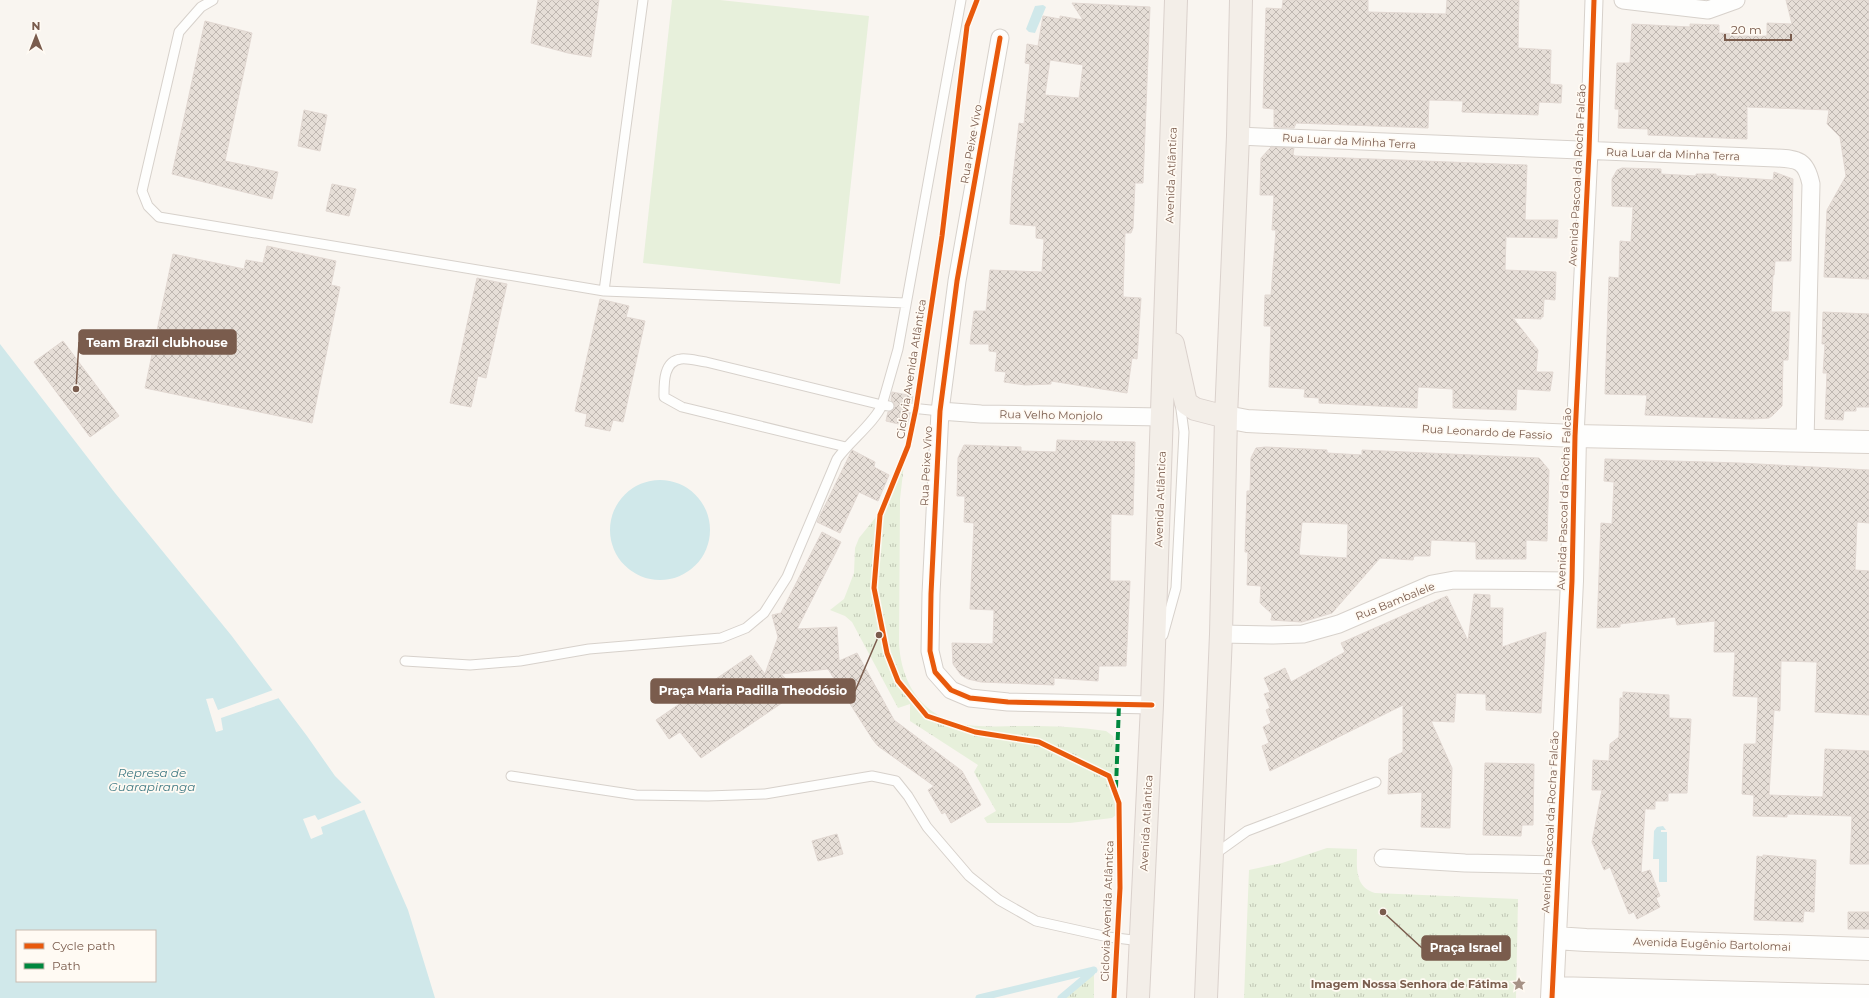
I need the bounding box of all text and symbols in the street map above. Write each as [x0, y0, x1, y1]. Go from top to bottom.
north arrow [16, 16, 56, 56]
scale bar [1725, 16, 1791, 42]
text: N [32, 19, 40, 33]
text: 20 m [1731, 22, 1762, 37]
street label: Avenida Pascoal da Rocha Falcão [1565, 83, 1589, 266]
street label: Rua Peixe Vivo [957, 103, 985, 185]
street label: Avenida Atlântica [1162, 127, 1180, 223]
street label: Rua Luar da Minha Terra [1282, 131, 1416, 151]
street label: Rua Luar da Minha Terra [1606, 145, 1740, 163]
street label: Ciclovia Avenida Atlântica [893, 298, 929, 440]
callout: Team Brazil clubhouse [79, 330, 236, 354]
text: Team Brazil clubhouse [86, 335, 228, 350]
street label: Rua Velho Monjolo [999, 407, 1103, 423]
street label: Avenida Pascoal da Rocha Falcão [1554, 407, 1574, 590]
street label: Rua Leonardo de Fassio [1421, 422, 1553, 442]
street label: Rua Peixe Vivo [917, 425, 935, 507]
street label: Avenida Atlântica [1151, 451, 1169, 547]
street label: Rua Bambalele [1353, 579, 1437, 623]
callout: Praça Maria Padilla Theodósio [651, 679, 855, 703]
text: Praça Maria Padilla Theodósio [659, 683, 847, 698]
street label: Avenida Pascoal da Rocha Falcão [1538, 730, 1562, 913]
water label: Represa de Guarapiranga [109, 765, 195, 794]
street label: Avenida Atlântica [1136, 774, 1156, 872]
street label: Ciclovia Avenida Atlântica [1098, 840, 1116, 982]
legend [16, 930, 156, 982]
street label: Avenida Eugênio Bartolomai [1633, 934, 1791, 954]
callout: Praça Israel [1422, 936, 1510, 960]
text: Cycle path [52, 938, 115, 953]
text: Praça Israel [1430, 940, 1502, 955]
text: Path [52, 958, 81, 973]
place icon: Imagem Nossa Senhora de Fátima [1511, 976, 1527, 992]
place label: Imagem Nossa Senhora de Fátima [1311, 977, 1508, 991]

